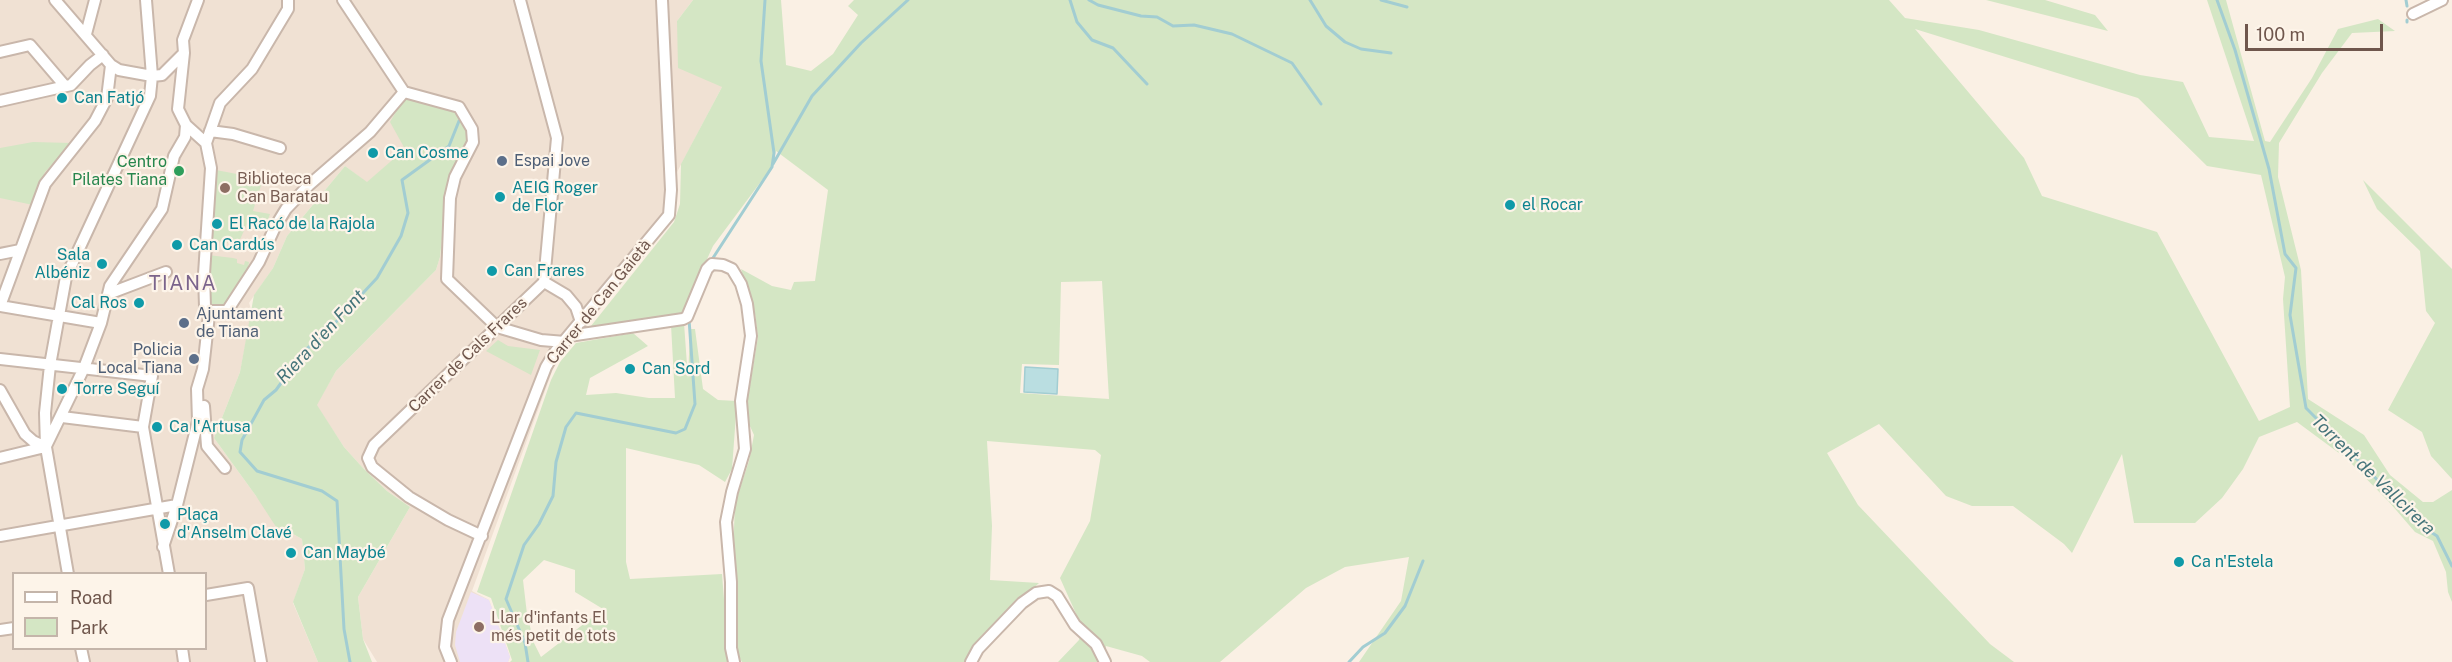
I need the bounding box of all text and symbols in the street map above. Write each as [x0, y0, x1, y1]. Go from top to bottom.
scale bar [2248, 12, 2386, 50]
text: 100 m [2256, 24, 2305, 45]
place label: Can Fatjó [74, 88, 144, 108]
marker: Can Fatjó [55, 91, 69, 105]
place label: Can Cosme [385, 143, 469, 163]
marker: Can Cosme [366, 146, 380, 160]
place label: Espai Jove [514, 151, 590, 171]
place label: Centro Pilates Tiana [72, 152, 167, 190]
marker: Espai Jove [495, 154, 509, 168]
marker: Centro Pilates Tiana [172, 164, 186, 178]
place label: Biblioteca Can Baratau [237, 169, 328, 207]
place label: AEIG Roger de Flor [512, 178, 598, 216]
marker: Biblioteca Can Baratau [218, 181, 232, 195]
marker: AEIG Roger de Flor [493, 190, 507, 204]
place label: el Rocar [1522, 195, 1583, 215]
marker: el Rocar [1503, 198, 1517, 212]
place label: El Racó de la Rajola [229, 214, 375, 234]
marker: El Racó de la Rajola [210, 217, 224, 231]
place label: Can Cardús [189, 235, 275, 255]
street label: Carrer de Can Gaietà [543, 236, 655, 368]
marker: Can Cardús [170, 238, 184, 252]
place label: Sala Albéniz [34, 245, 90, 283]
marker: Sala Albéniz [95, 257, 109, 271]
place label: Can Frares [504, 261, 584, 281]
marker: Can Frares [485, 264, 499, 278]
district label: TIANA [149, 272, 217, 296]
water label: Riera d'en Font [272, 286, 370, 388]
place label: Cal Ros [71, 293, 127, 313]
street label: Carrer de Cals Frares [405, 293, 531, 417]
marker: Cal Ros [132, 296, 146, 310]
place label: Ajuntament de Tiana [196, 304, 283, 342]
marker: Ajuntament de Tiana [177, 316, 191, 330]
place label: Policia Local Tiana [97, 340, 182, 378]
marker: Policia Local Tiana [187, 352, 201, 366]
place label: Can Sord [642, 359, 710, 379]
marker: Can Sord [623, 362, 637, 376]
place label: Torre Seguí [74, 379, 159, 399]
marker: Torre Seguí [55, 382, 69, 396]
water label: Torrent de Vallcirera [2307, 410, 2439, 540]
place label: Ca l'Artusa [169, 417, 251, 437]
marker: Ca l'Artusa [150, 420, 164, 434]
place label: Plaça d'Anselm Clavé [177, 505, 292, 543]
marker: Plaça d'Anselm Clavé [158, 517, 172, 531]
place label: Can Maybé [303, 543, 386, 563]
marker: Can Maybé [284, 546, 298, 560]
place label: Ca n'Estela [2191, 552, 2273, 572]
marker: Ca n'Estela [2172, 555, 2186, 569]
legend [12, 572, 207, 650]
text: Road [70, 587, 113, 608]
place label: Llar d'infants El més petit de tots [491, 608, 616, 646]
text: Park [70, 617, 108, 638]
marker: Llar d'infants El més petit de tots [472, 620, 486, 634]

